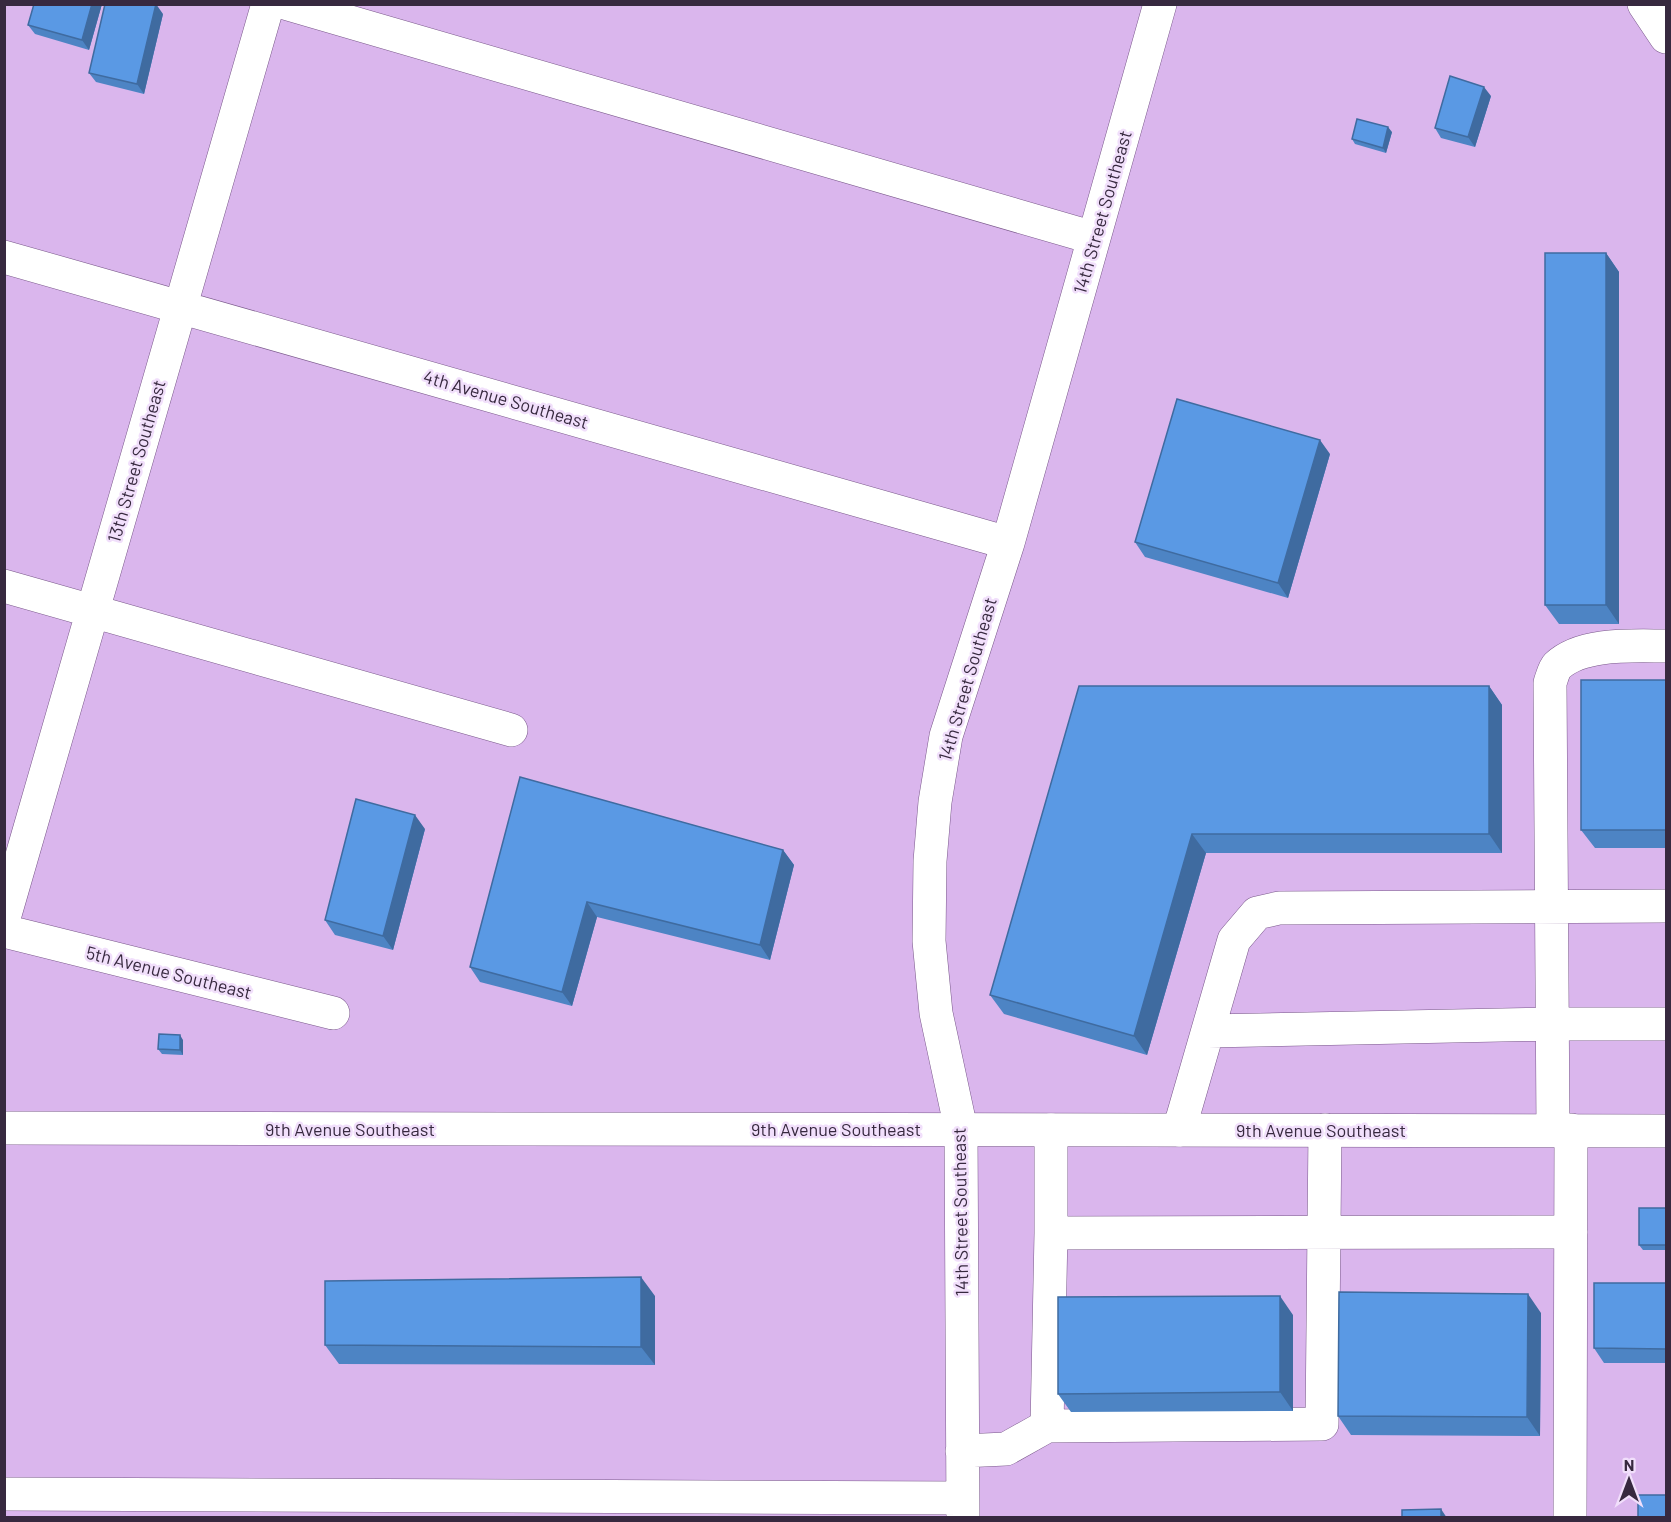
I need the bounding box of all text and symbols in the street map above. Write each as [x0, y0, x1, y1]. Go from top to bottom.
street label: 14th Street Southeast [1068, 128, 1136, 296]
street label: 4th Avenue Southeast [421, 365, 591, 433]
street label: 13th Street Southeast [102, 377, 170, 545]
street label: 14th Street Southeast [933, 595, 1001, 763]
street label: 5th Avenue Southeast [84, 941, 254, 1003]
street label: 9th Avenue Southeast [265, 1118, 435, 1140]
street label: 9th Avenue Southeast [751, 1118, 921, 1140]
street label: 9th Avenue Southeast [1236, 1119, 1406, 1141]
street label: 14th Street Southeast [948, 1127, 972, 1297]
north arrow [1599, 1450, 1659, 1510]
text: N [1624, 1455, 1634, 1474]

